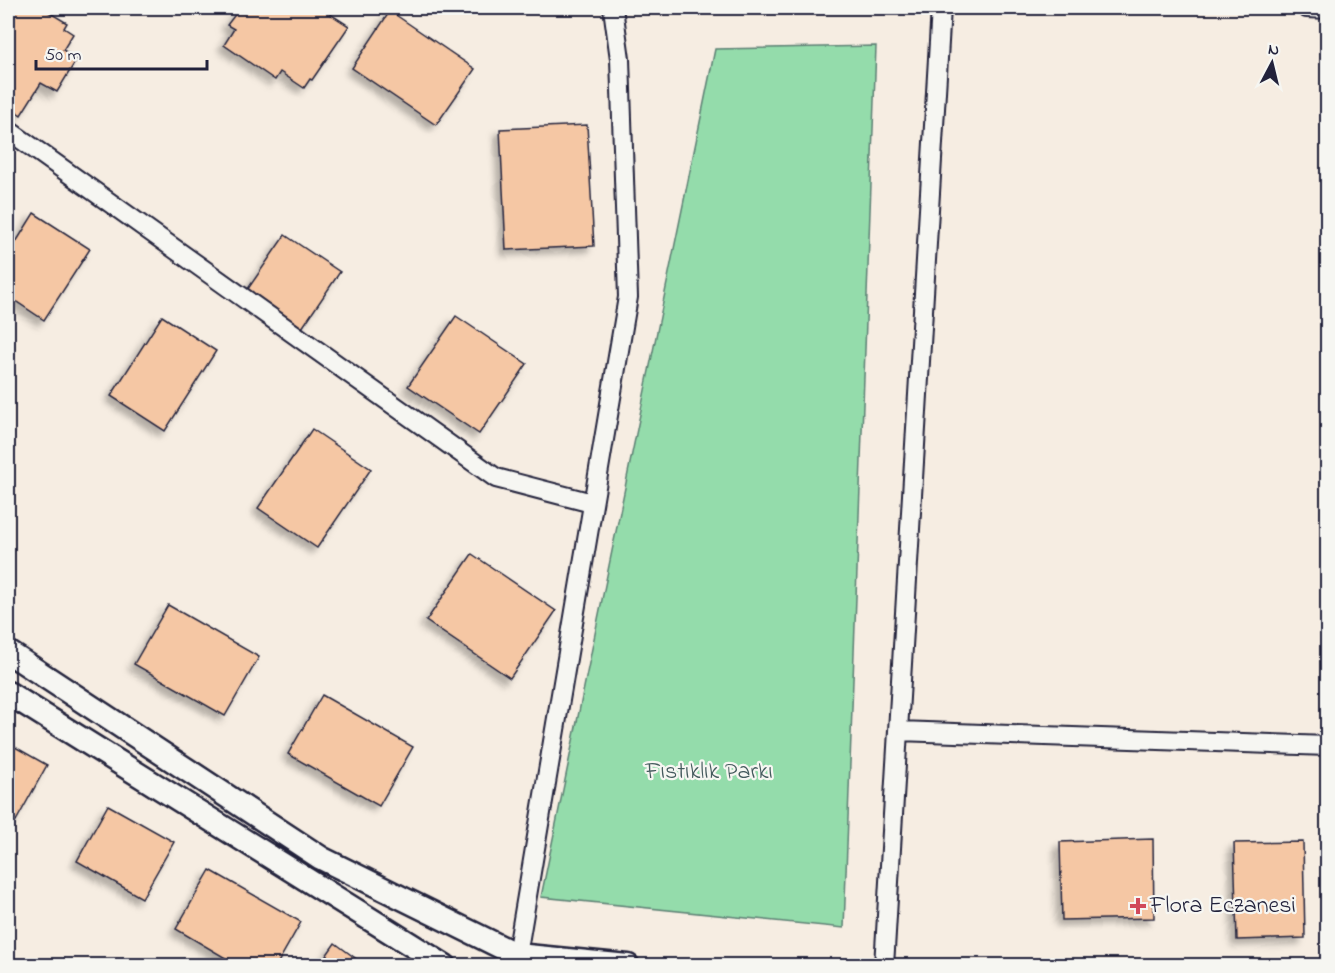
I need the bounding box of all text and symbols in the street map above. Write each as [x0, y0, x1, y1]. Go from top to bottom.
scale bar [36, 33, 207, 71]
north arrow [1242, 33, 1302, 93]
text: N [1267, 38, 1281, 63]
text: 50 m [45, 43, 82, 69]
park label: Fıstıklık Parkı [644, 755, 773, 790]
place label: Flora Eczanesi [1149, 889, 1296, 924]
marker: Flora Eczanesi [1131, 899, 1145, 913]

